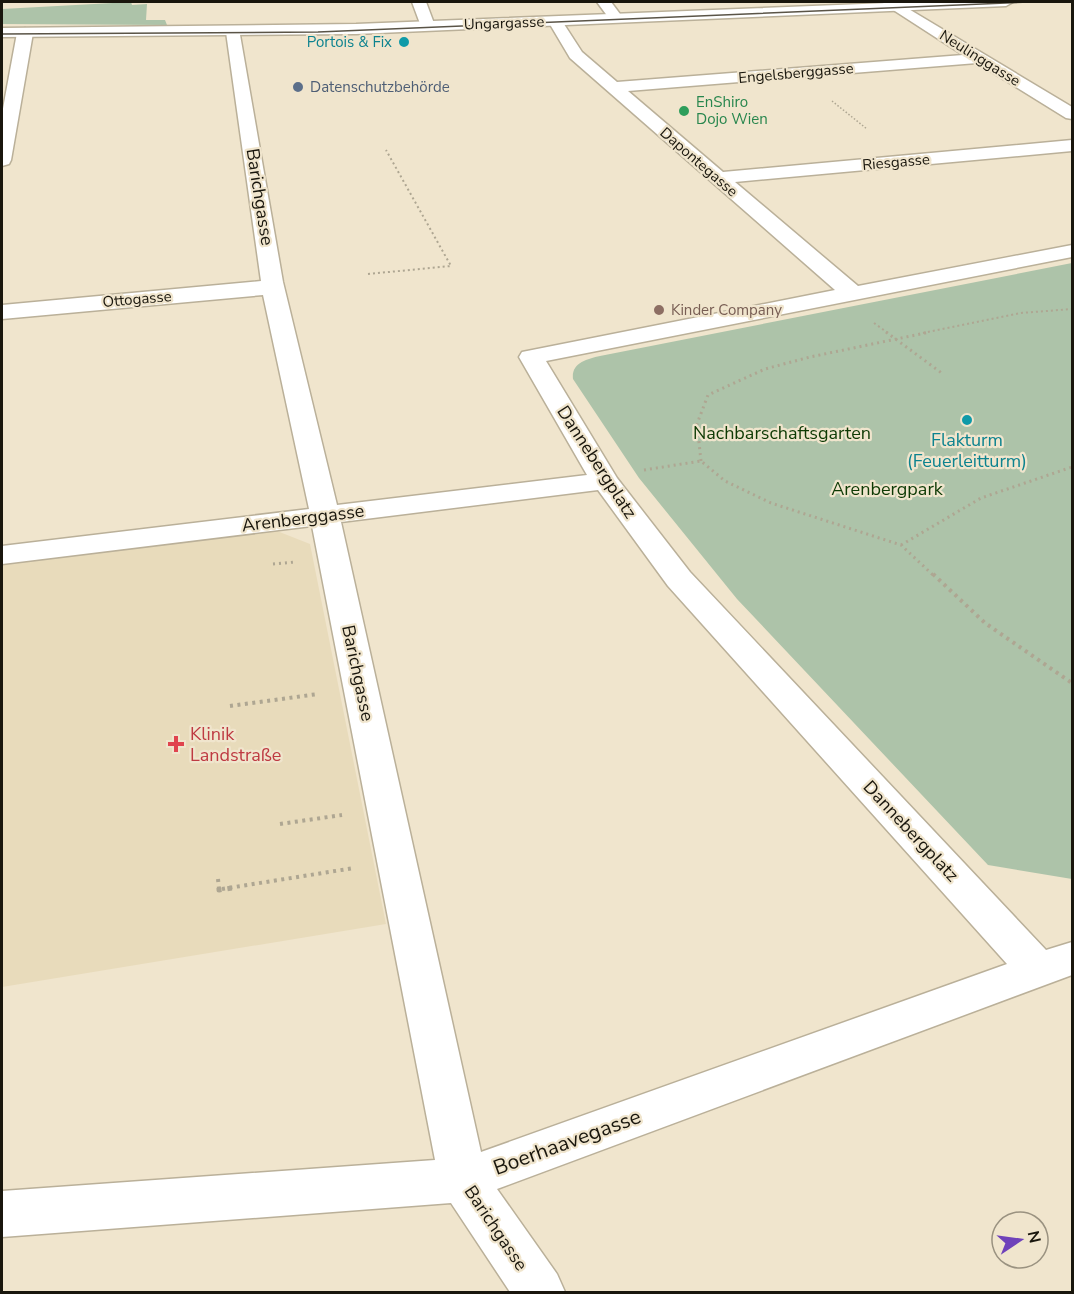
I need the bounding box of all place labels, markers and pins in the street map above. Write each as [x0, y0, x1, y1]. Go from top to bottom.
place label: Portois & Fix [307, 32, 392, 52]
marker: Portois & Fix [397, 35, 411, 49]
place label: Datenschutzbehörde [310, 77, 450, 97]
marker: Datenschutzbehörde [291, 80, 305, 94]
place label: EnShiro Dojo Wien [696, 92, 768, 129]
marker: EnShiro Dojo Wien [677, 104, 691, 118]
place label: Kinder Company [671, 300, 782, 320]
marker: Kinder Company [652, 303, 666, 317]
marker: Flakturm (Feuerleitturm) [960, 413, 974, 427]
place label: Flakturm (Feuerleitturm) [907, 428, 1027, 473]
place label: Klinik Landstraße [190, 722, 281, 767]
marker: Klinik Landstraße [167, 735, 185, 753]

